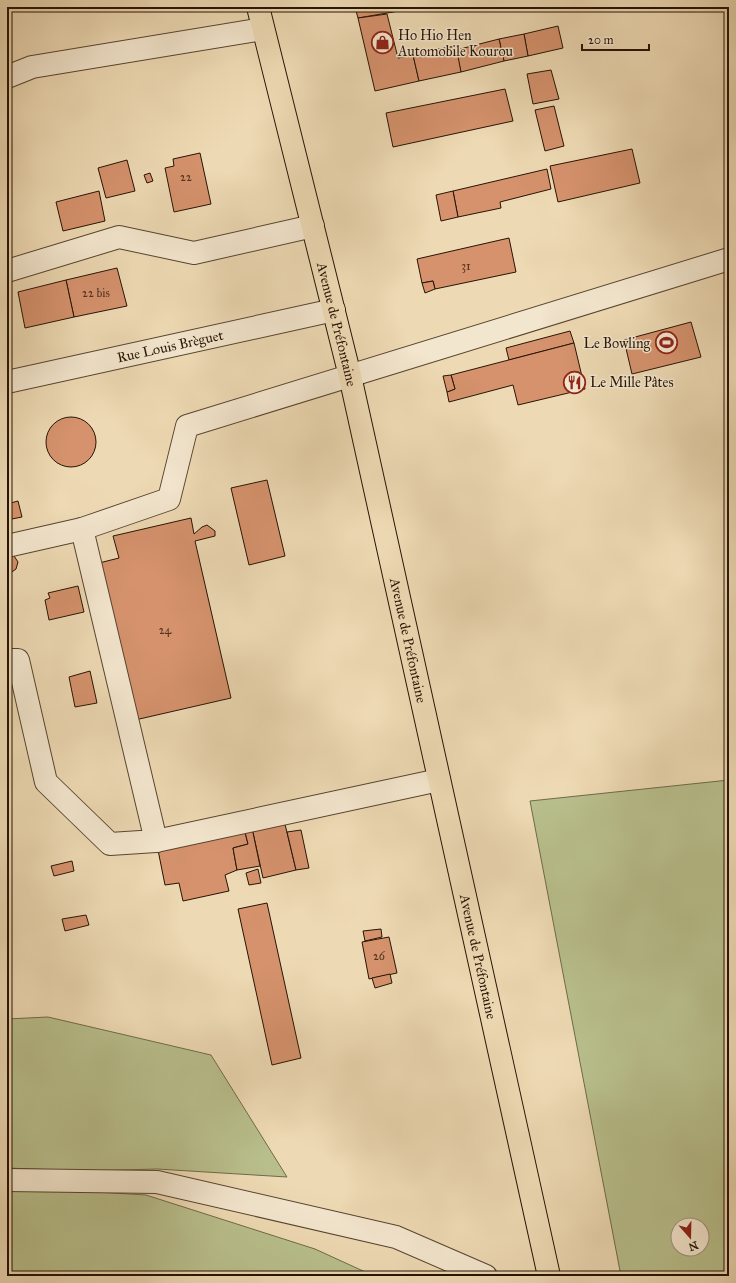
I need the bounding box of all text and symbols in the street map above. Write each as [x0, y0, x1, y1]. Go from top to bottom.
scale bar [582, 26, 649, 52]
place label: Ho Hio Hen Automobile Kourou [397, 27, 514, 60]
shop icon: Ho Hio Hen Automobile Kourou [369, 30, 395, 56]
text: 20 m [588, 33, 614, 47]
house number: 22 [180, 170, 192, 184]
street label: Avenue de Préfontaine [313, 259, 361, 388]
house number: 31 [461, 259, 471, 273]
house number: 22 bis [82, 286, 110, 300]
street label: Rue Louis Brèguet [115, 326, 225, 366]
sports icon: Le Bowling [653, 330, 679, 356]
place label: Le Bowling [584, 335, 650, 352]
restaurant icon: Le Mille Pâtes [561, 369, 587, 395]
place label: Le Mille Pâtes [590, 374, 674, 391]
street label: Avenue de Préfontaine [386, 575, 431, 705]
house number: 24 [159, 623, 172, 637]
street label: Avenue de Préfontaine [456, 892, 500, 1021]
house number: 26 [373, 949, 386, 963]
north arrow [670, 1217, 710, 1257]
text: N [686, 1238, 700, 1254]

